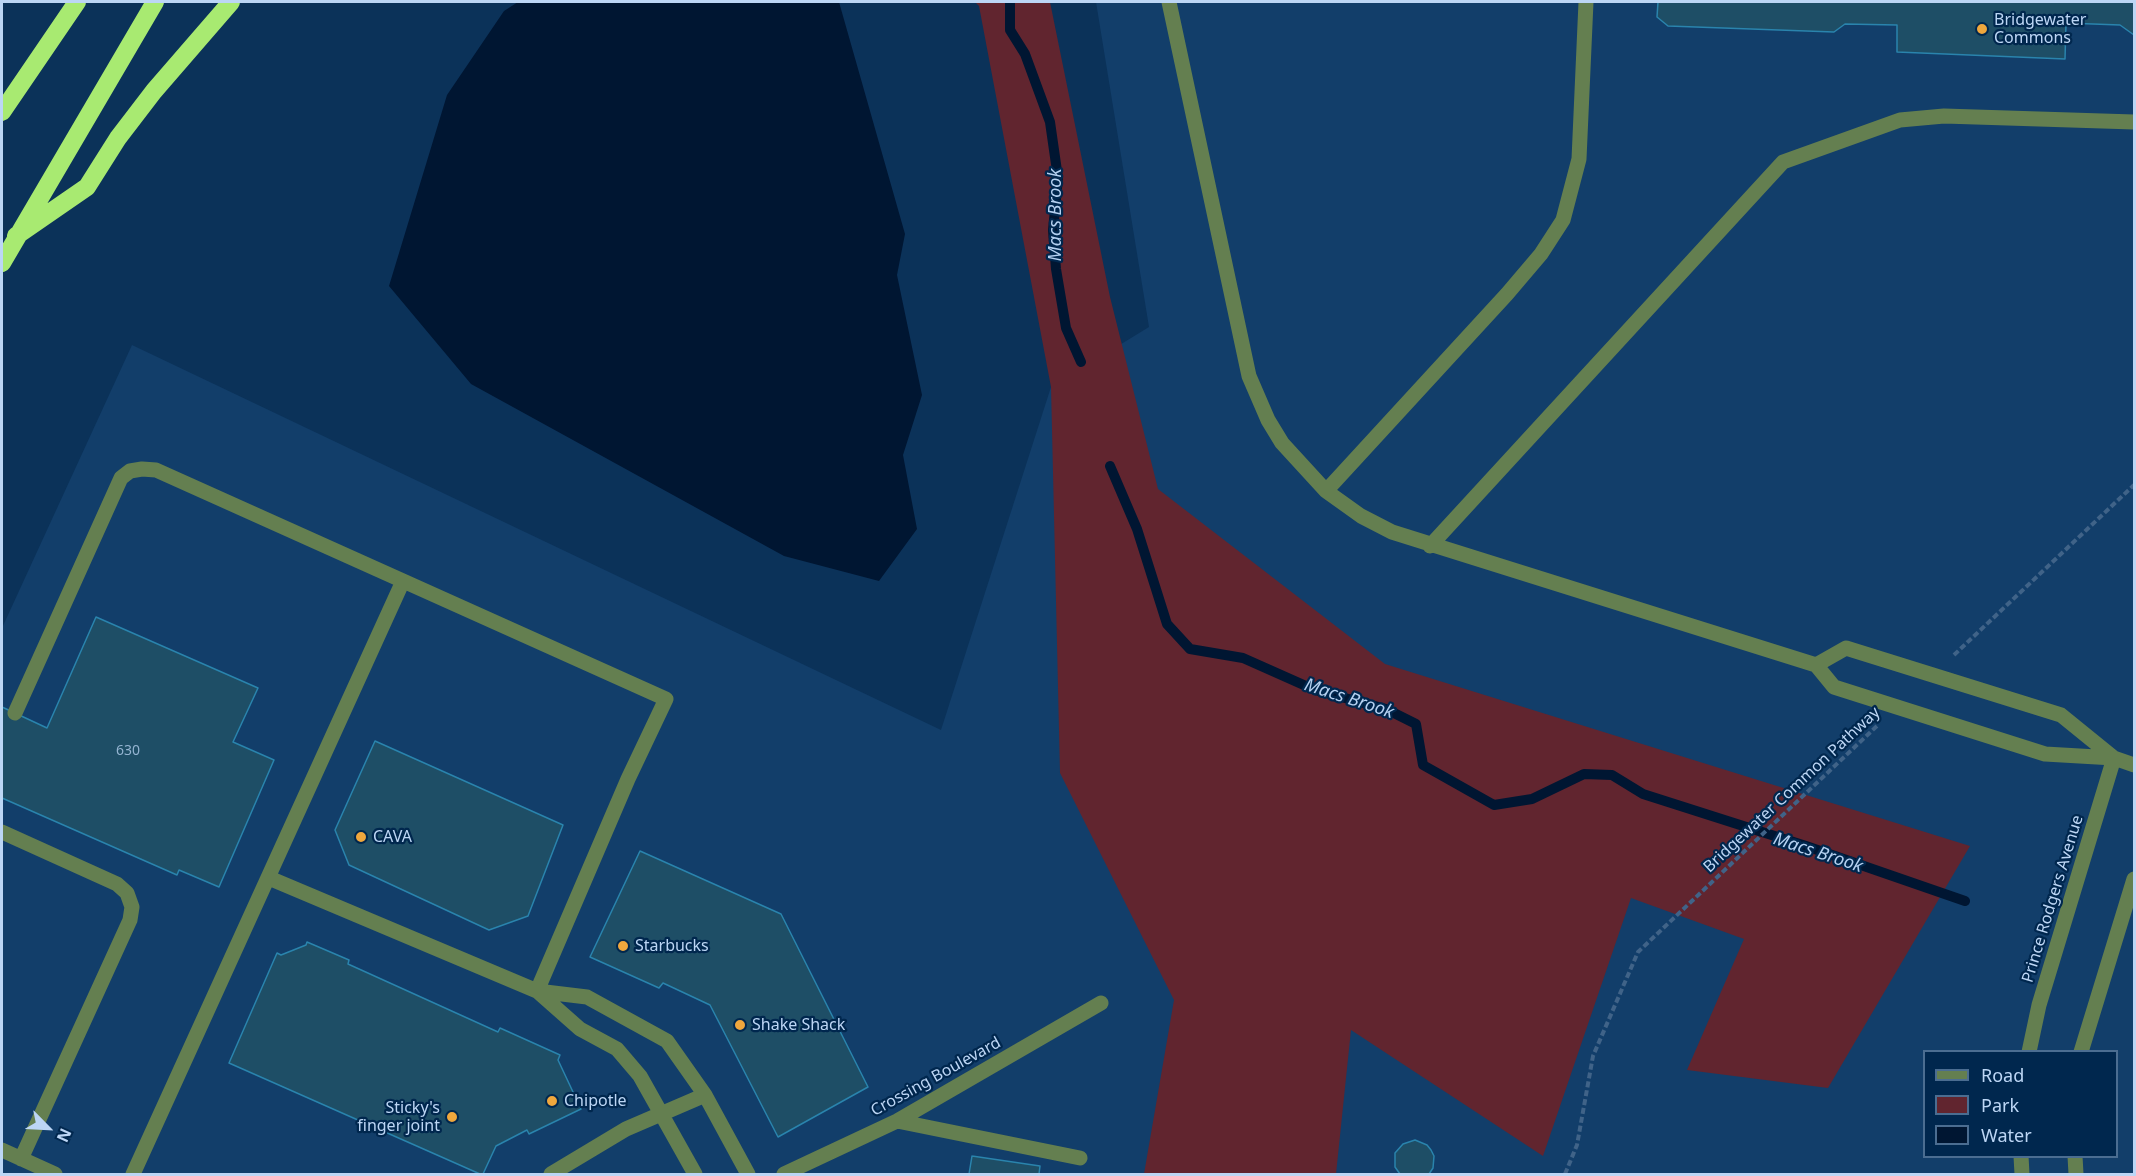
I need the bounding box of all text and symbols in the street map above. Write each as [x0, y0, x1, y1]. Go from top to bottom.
place label: Bridgewater Commons [1994, 10, 2086, 48]
marker: Bridgewater Commons [1975, 22, 1989, 36]
water label: Macs Brook [1045, 169, 1067, 261]
water label: Macs Brook [1302, 674, 1396, 724]
street label: Bridgewater Common Pathway [1700, 703, 1884, 877]
house number: 630 [116, 743, 140, 759]
street label: Prince Rodgers Avenue [2018, 813, 2088, 985]
place label: CAVA [373, 827, 412, 847]
water label: Macs Brook [1771, 828, 1865, 878]
marker: CAVA [354, 830, 368, 844]
place label: Starbucks [635, 936, 709, 956]
marker: Starbucks [616, 939, 630, 953]
place label: Shake Shack [752, 1015, 845, 1035]
marker: Shake Shack [733, 1018, 747, 1032]
street label: Crossing Boulevard [868, 1033, 1004, 1121]
legend [1923, 1050, 2118, 1158]
text: Road [1981, 1063, 2024, 1087]
place label: Chipotle [564, 1091, 627, 1111]
text: Park [1981, 1093, 2019, 1117]
marker: Chipotle [545, 1094, 559, 1108]
north arrow [18, 1098, 78, 1158]
place label: Sticky's finger joint [357, 1098, 440, 1136]
marker: Sticky's finger joint [445, 1110, 459, 1124]
text: Water [1981, 1123, 2032, 1147]
text: N [52, 1125, 77, 1146]

